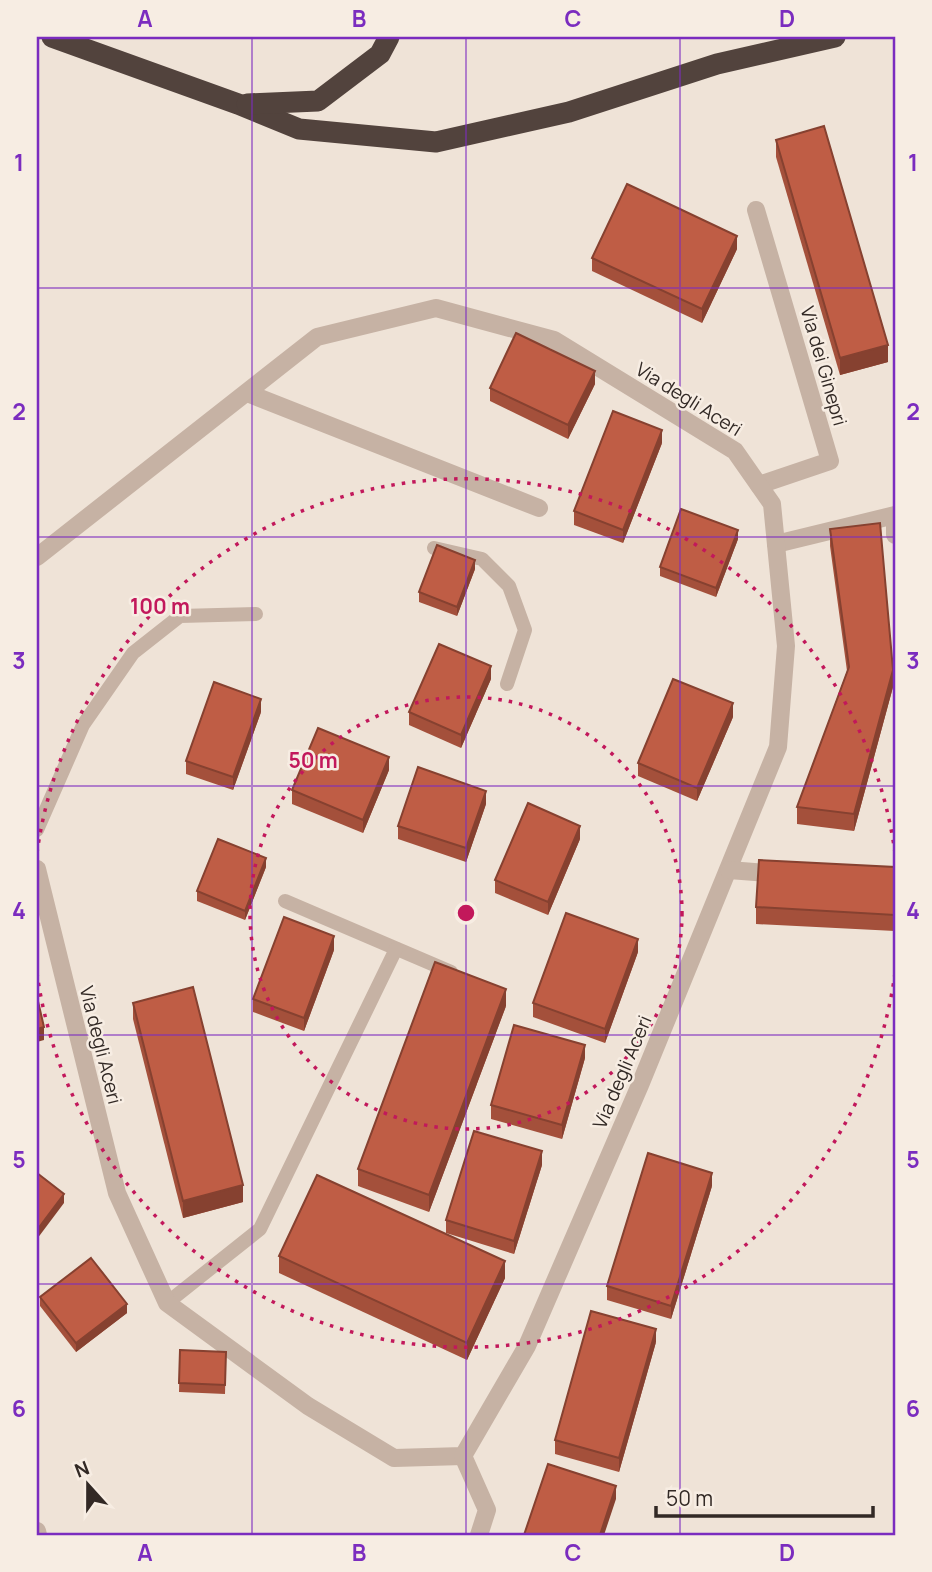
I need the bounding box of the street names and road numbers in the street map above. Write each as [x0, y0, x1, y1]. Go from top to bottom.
street label: Via dei Ginepri [795, 303, 853, 429]
street label: Via degli Aceri [631, 356, 747, 442]
street label: Via degli Aceri [74, 983, 128, 1107]
street label: Via degli Aceri [586, 1011, 658, 1133]

